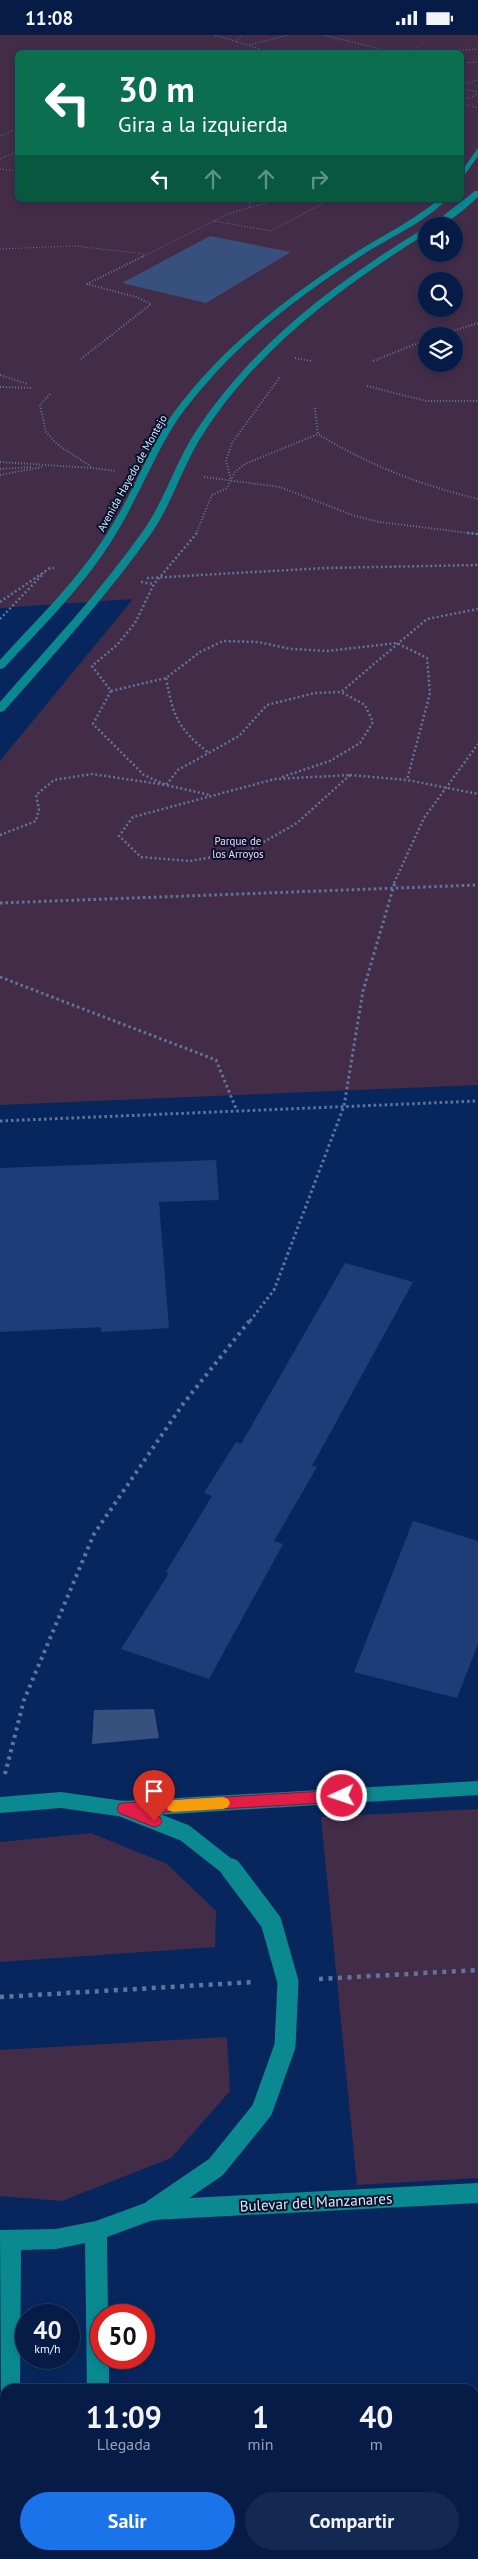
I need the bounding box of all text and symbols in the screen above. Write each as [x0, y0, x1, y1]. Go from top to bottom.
text: 11:08 [25, 6, 73, 30]
text: 30 m [118, 66, 195, 112]
icon: left [35, 70, 100, 135]
text: Gira a la izquierda [118, 110, 288, 138]
icon: left [146, 165, 174, 193]
icon: ahead [199, 165, 227, 193]
icon: ahead [252, 165, 280, 193]
icon: right [305, 165, 333, 193]
map controls [418, 217, 463, 372]
button: sound [418, 217, 463, 262]
button: search [418, 272, 463, 317]
button: layers [418, 327, 463, 372]
street label: Avenida Hayedo de Montejo [94, 412, 170, 534]
park label: Parque de los Arroyos [212, 834, 264, 861]
position arrow [315, 1769, 367, 1821]
pin [133, 1770, 175, 1821]
icon: arrive [140, 1777, 168, 1805]
street label: Bulevar del Manzanares [239, 2189, 393, 2215]
speed limit sign: 50 [90, 2304, 155, 2369]
text: 40 [33, 2314, 62, 2346]
text: km/h [34, 2341, 61, 2356]
text: 11:09 [86, 2397, 162, 2436]
text: 1 [252, 2397, 269, 2436]
text: 40 [359, 2397, 393, 2436]
text: Llegada [97, 2434, 151, 2454]
text: min [248, 2434, 274, 2454]
text: m [370, 2434, 383, 2454]
button: Salir [20, 2492, 235, 2550]
button: Compartir [245, 2492, 459, 2550]

